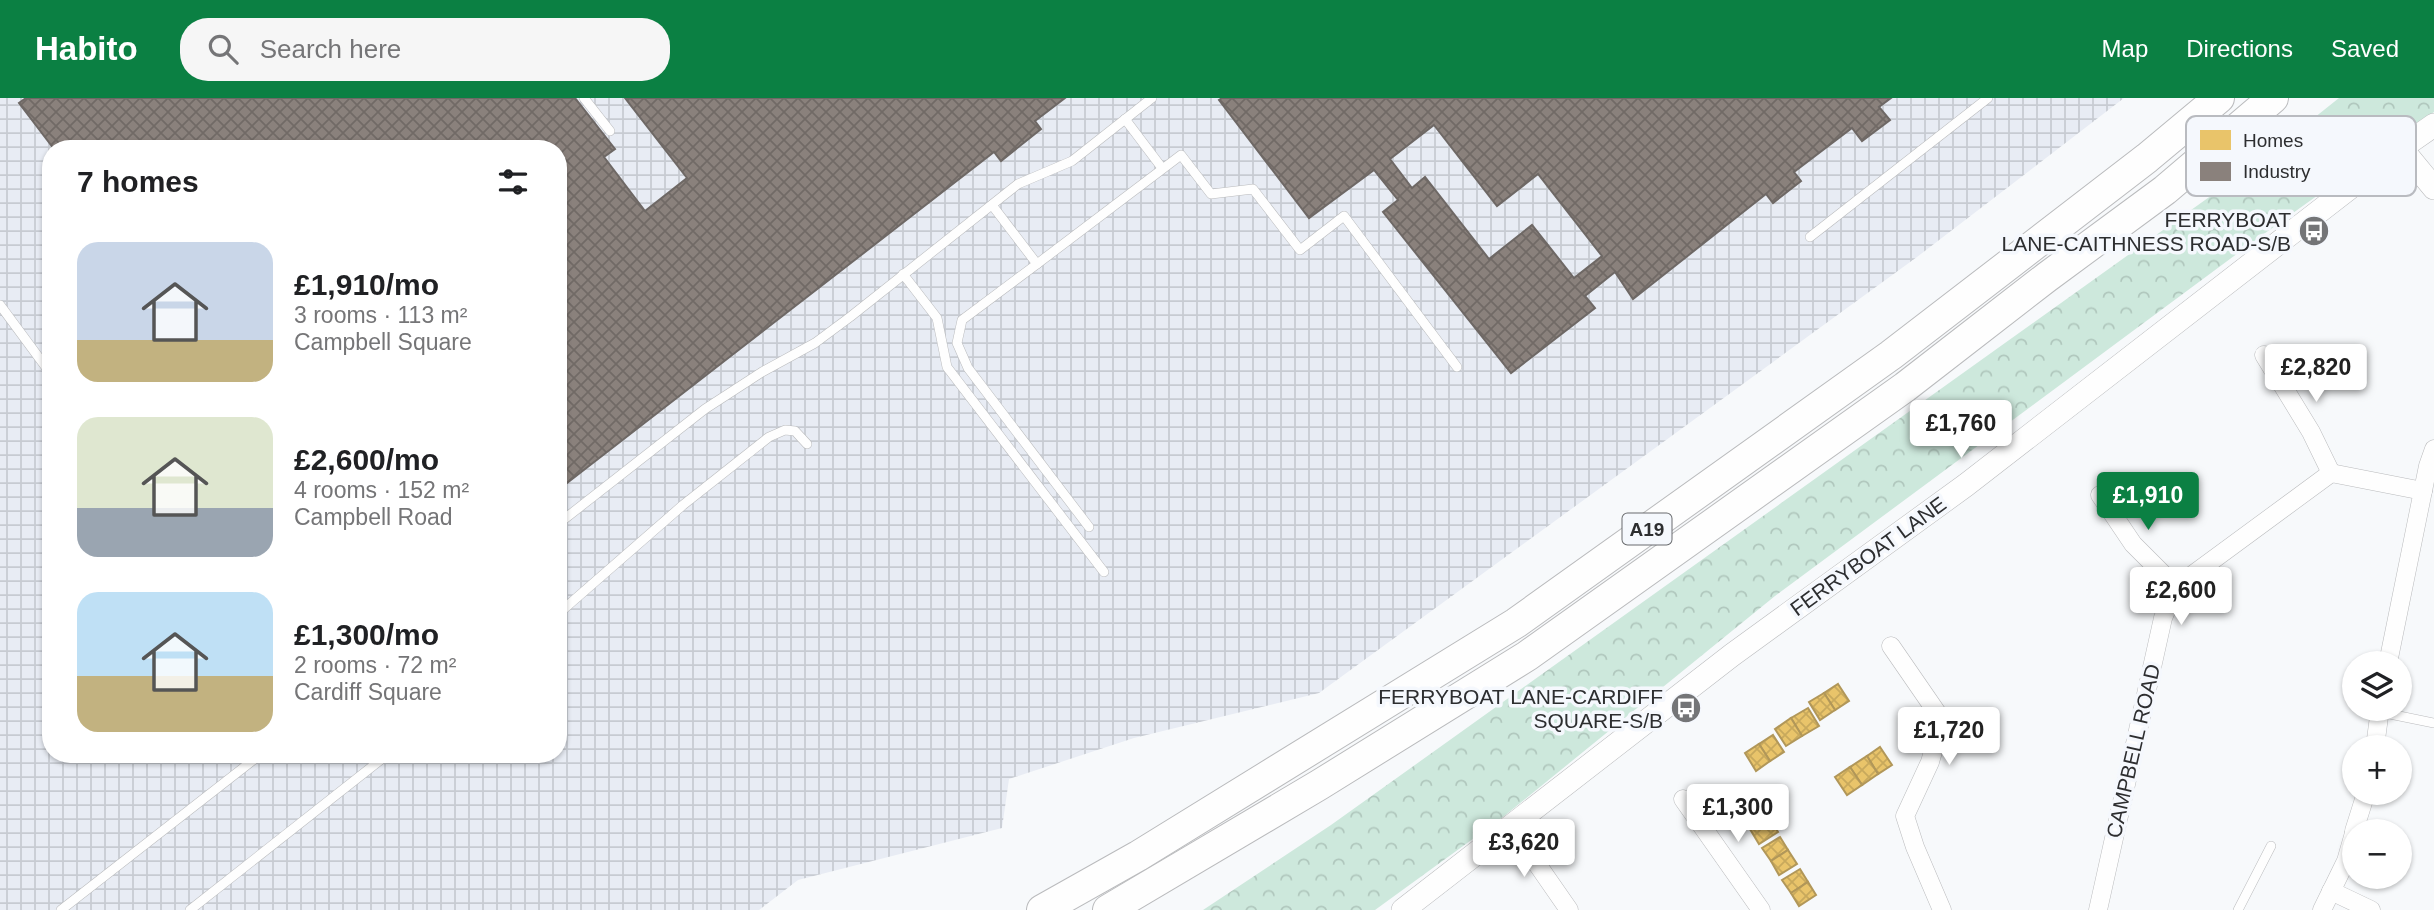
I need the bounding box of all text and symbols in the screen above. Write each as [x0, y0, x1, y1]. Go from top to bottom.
search box [180, 18, 670, 81]
text: Habito [35, 30, 138, 67]
icon: search [204, 30, 242, 68]
text: Search here [260, 34, 401, 64]
text: Map [2102, 35, 2148, 62]
text: Directions [2186, 35, 2293, 62]
text: Saved [2331, 35, 2399, 62]
legend [2186, 116, 2416, 196]
text: Homes [2243, 130, 2303, 151]
text: Industry [2243, 161, 2311, 182]
icon: filters [494, 163, 532, 201]
text: 7 homes [77, 165, 199, 198]
place label: FERRYBOAT LANE-CAITHNESS ROAD-S/B [2002, 208, 2291, 255]
bus stop icon: FERRYBOAT LANE-CAITHNESS ROAD-S/B [2297, 214, 2331, 248]
text: £1,910/mo [294, 268, 439, 301]
icon: home [133, 270, 217, 354]
text: 3 rooms · 113 m² [294, 302, 467, 328]
text: Campbell Square [294, 329, 472, 355]
pin: £2,820 [2259, 344, 2373, 404]
text: £2,820 [2281, 354, 2351, 380]
pin: £1,760 [1904, 400, 2018, 460]
text: £1,760 [1926, 410, 1996, 436]
text: £2,600/mo [294, 443, 439, 476]
icon: home [133, 445, 217, 529]
pin: £1,910 [2091, 472, 2205, 532]
text: 4 rooms · 152 m² [294, 477, 469, 503]
text: £1,910 [2113, 482, 2183, 508]
street label: FERRYBOAT LANE [1786, 492, 1950, 620]
text: Campbell Road [294, 504, 453, 530]
road number: A19 [1622, 514, 1672, 544]
pin: £2,600 [2124, 568, 2238, 627]
text: £2,600 [2146, 577, 2216, 603]
text: £1,300/mo [294, 618, 439, 651]
icon: home [133, 620, 217, 704]
map controls [2342, 651, 2412, 889]
button: layers [2342, 651, 2412, 721]
text: 2 rooms · 72 m² [294, 652, 456, 678]
street label: CAMPBELL ROAD [2102, 662, 2164, 840]
text: Cardiff Square [294, 679, 442, 705]
place label: FERRYBOAT LANE-CARDIFF SQUARE-S/B [1378, 685, 1663, 732]
bus stop icon: FERRYBOAT LANE-CARDIFF SQUARE-S/B [1669, 691, 1703, 725]
pin: £1,720 [1892, 708, 2006, 767]
text: £1,720 [1914, 717, 1984, 743]
button: + [2342, 735, 2412, 805]
pin: £1,300 [1681, 784, 1795, 844]
text: £1,300 [1703, 794, 1773, 820]
button: − [2342, 819, 2412, 889]
pin: £3,620 [1467, 820, 1581, 879]
text: £3,620 [1489, 829, 1559, 855]

